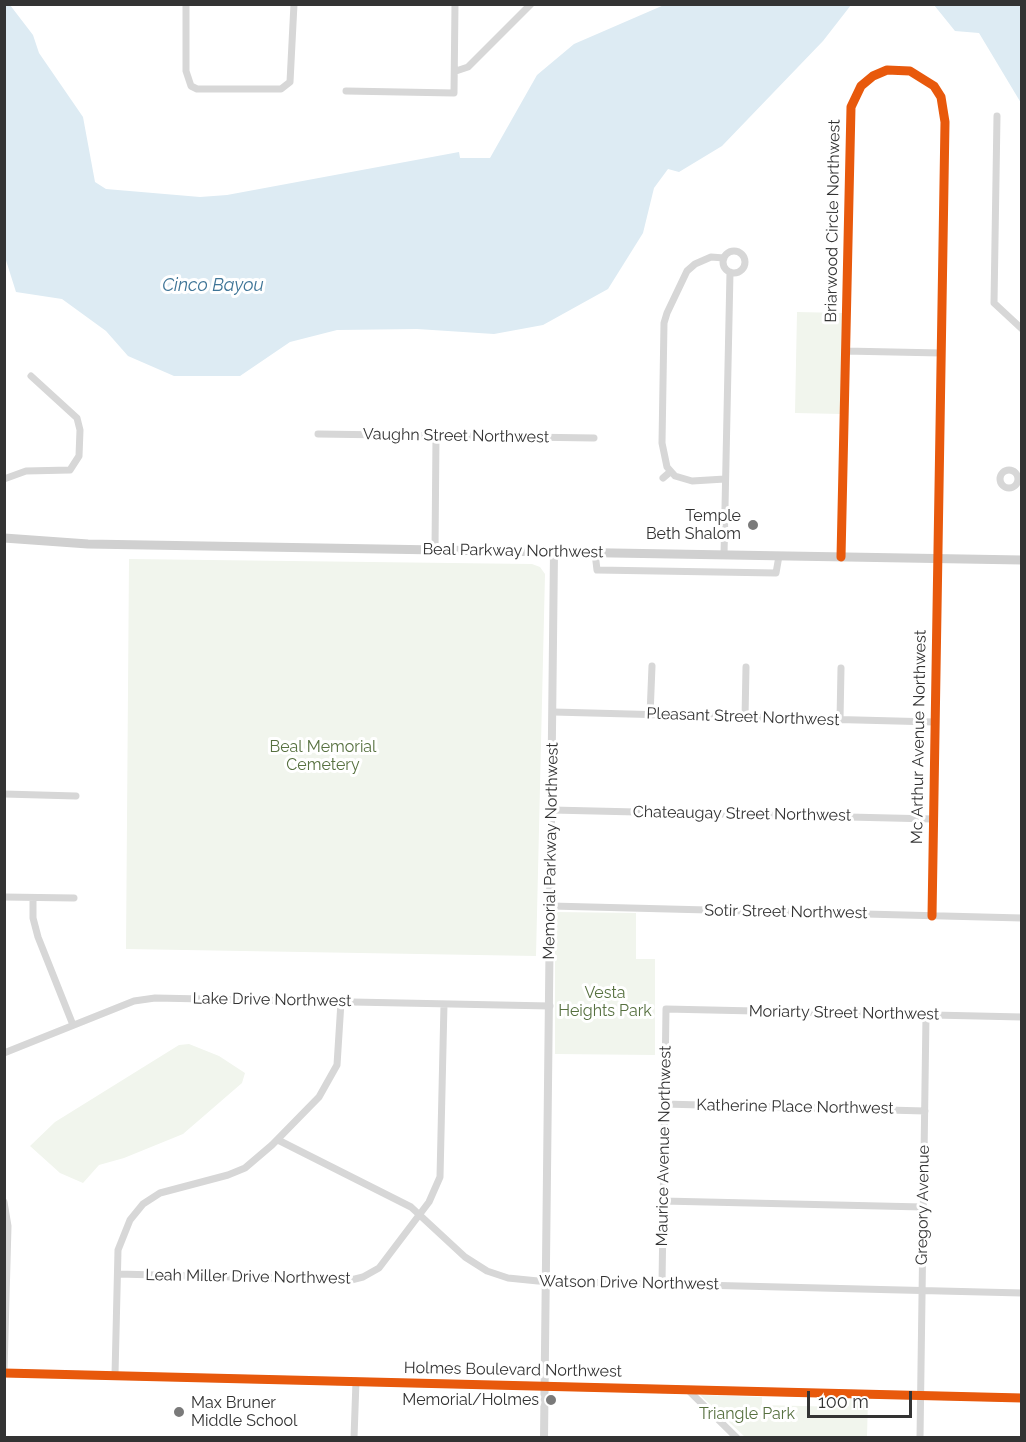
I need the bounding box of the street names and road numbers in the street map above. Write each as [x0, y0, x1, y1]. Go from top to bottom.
street label: Briarwood Circle Northwest [822, 119, 844, 323]
street label: Vaughn Street Northwest [363, 425, 549, 447]
street label: Beal Parkway Northwest [422, 540, 604, 562]
street label: Mc Arthur Avenue Northwest [908, 630, 930, 844]
street label: Pleasant Street Northwest [646, 704, 840, 730]
street label: Memorial Parkway Northwest [540, 742, 562, 960]
street label: Chateaugay Street Northwest [633, 802, 851, 826]
street label: Sotir Street Northwest [704, 901, 868, 923]
street label: Lake Drive Northwest [192, 989, 352, 1011]
street label: Moriarty Street Northwest [749, 1002, 939, 1024]
street label: Maurice Avenue Northwest [653, 1045, 675, 1247]
street label: Katherine Place Northwest [696, 1096, 894, 1118]
street label: Gregory Avenue [912, 1145, 934, 1265]
street label: Leah Miller Drive Northwest [145, 1266, 351, 1288]
street label: Watson Drive Northwest [539, 1272, 719, 1294]
street label: Holmes Boulevard Northwest [404, 1358, 622, 1382]

